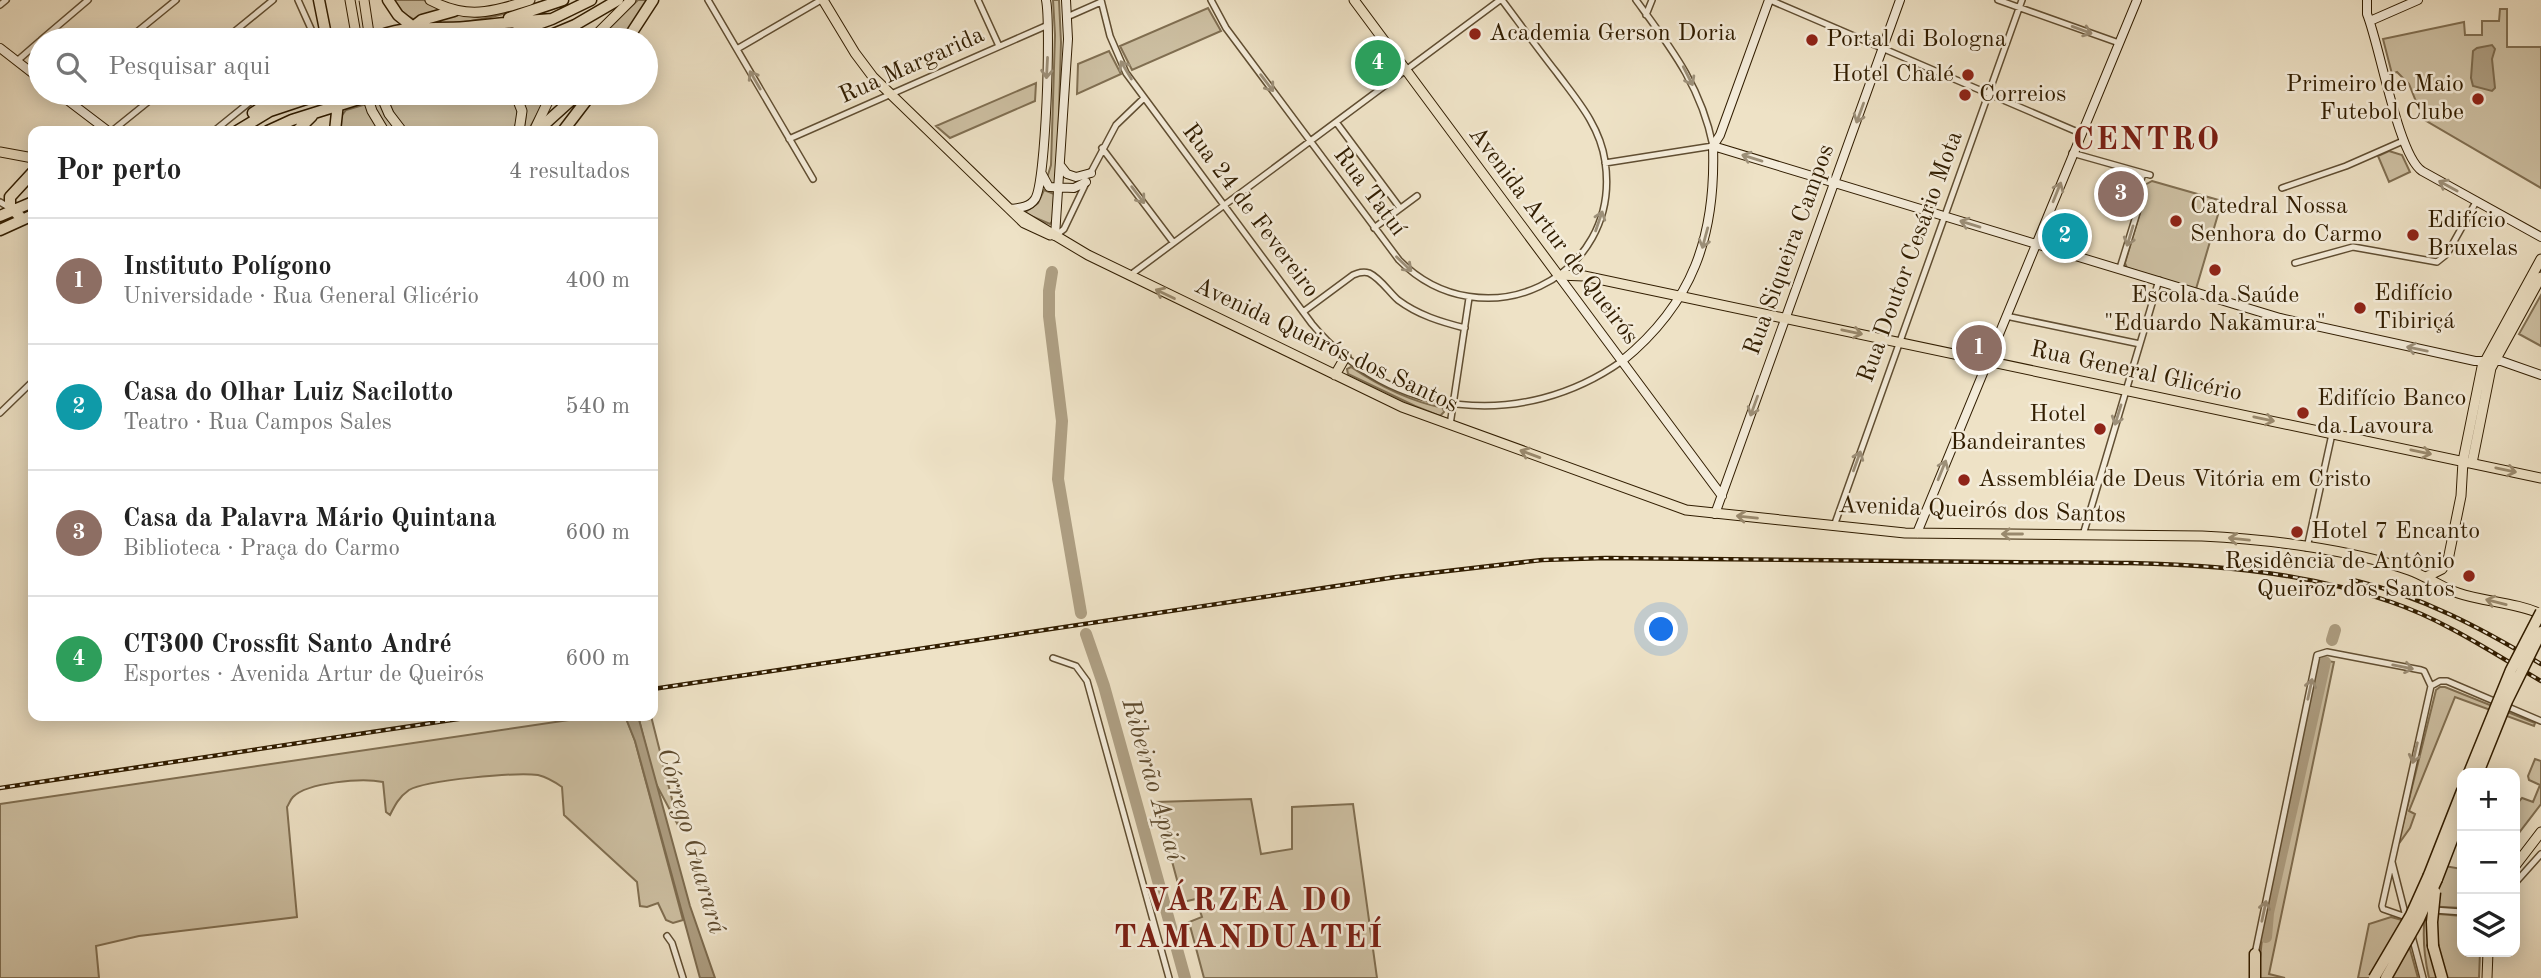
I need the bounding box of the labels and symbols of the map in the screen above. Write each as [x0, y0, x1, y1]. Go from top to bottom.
place label: Academia Gerson Doria [1489, 22, 1736, 46]
street label: Rua Margarida [836, 23, 988, 109]
one-way arrow [2070, 25, 2092, 37]
marker: Academia Gerson Doria [1467, 26, 1483, 42]
place label: Portal di Bologna [1826, 28, 2007, 52]
marker: Portal di Bologna [1804, 32, 1820, 48]
pin: 4 [1355, 37, 1401, 89]
one-way arrow [1040, 56, 1053, 79]
one-way arrow [1118, 61, 1132, 81]
place label: Hotel Chalé [1832, 63, 1954, 87]
one-way arrow [1682, 65, 1696, 86]
marker: Hotel Chalé [1960, 67, 1976, 83]
one-way arrow [748, 70, 761, 91]
one-way arrow [1259, 73, 1274, 92]
place label: Primeiro de Maio Futebol Clube [2286, 73, 2464, 125]
place label: Correios [1979, 83, 2067, 107]
marker: Correios [1957, 87, 1973, 103]
marker: Primeiro de Maio Futebol Clube [2470, 91, 2486, 107]
one-way arrow [1853, 101, 1865, 123]
street label: Rua 24 de Fevereiro [1177, 120, 1323, 302]
street label: Avenida Artur de Queirós [1464, 123, 1642, 349]
district label: CENTRO [2073, 125, 2221, 157]
street label: Rua Doutor Cesário Mota [1854, 128, 1968, 386]
street label: Rua Siqueira Campos [1741, 141, 1839, 359]
street label: Rua Tatuí [1328, 143, 1410, 241]
one-way arrow [1742, 151, 1764, 164]
pin: 3 [2098, 168, 2144, 220]
one-way arrow [2438, 179, 2458, 193]
one-way arrow [2051, 181, 2064, 203]
one-way arrow [1130, 185, 1145, 204]
place label: Catedral Nossa Senhora do Carmo [2190, 195, 2382, 247]
place label: Edifício Bruxelas [2427, 209, 2518, 261]
pin: 2 [2042, 210, 2088, 262]
one-way arrow [1593, 211, 1606, 233]
marker: Catedral Nossa Senhora do Carmo [2168, 213, 2184, 229]
one-way arrow [1960, 216, 1982, 229]
one-way arrow [2123, 224, 2136, 246]
one-way arrow [1698, 227, 1711, 249]
marker: Edifício Bruxelas [2405, 227, 2421, 243]
one-way arrow [1395, 256, 1412, 273]
marker: Escola da Saúde "Eduardo Nakamura" [2207, 262, 2223, 278]
street label: Avenida Queirós dos Santos [1190, 274, 1462, 418]
place label: Edifício Tibiriçá [2374, 282, 2455, 334]
place label: Escola da Saúde "Eduardo Nakamura" [2104, 284, 2326, 336]
one-way arrow [1155, 286, 1176, 300]
marker: Edifício Tibiriçá [2352, 300, 2368, 316]
pin: 1 [1956, 322, 2002, 374]
one-way arrow [1840, 326, 1863, 340]
street label: Rua General Glicério [2028, 338, 2244, 406]
one-way arrow [2406, 341, 2429, 355]
place label: Edifício Banco da Lavoura [2317, 387, 2466, 439]
one-way arrow [1747, 394, 1759, 416]
place label: Hotel Bandeirantes [1950, 403, 2086, 455]
one-way arrow [2110, 404, 2123, 426]
marker: Edifício Banco da Lavoura [2295, 405, 2311, 421]
one-way arrow [2252, 412, 2275, 426]
marker: Hotel Bandeirantes [2092, 421, 2108, 437]
one-way arrow [2409, 446, 2432, 460]
one-way arrow [1519, 447, 1541, 460]
one-way arrow [1852, 451, 1864, 473]
one-way arrow [1936, 459, 1949, 481]
one-way arrow [2494, 464, 2517, 478]
place label: Assembléia de Deus Vitória em Cristo [1978, 468, 2371, 492]
marker: Assembléia de Deus Vitória em Cristo [1956, 472, 1972, 488]
street label: Avenida Queirós dos Santos [1838, 494, 2126, 528]
one-way arrow [1736, 510, 1759, 523]
place label: Hotel 7 Encanto [2311, 520, 2480, 544]
marker: Hotel 7 Encanto [2289, 524, 2305, 540]
one-way arrow [2001, 527, 2024, 541]
one-way arrow [2229, 532, 2251, 545]
place label: Residência de Antônio Queiroz dos Santos [2225, 550, 2455, 602]
marker: Residência de Antônio Queiroz dos Santos [2461, 568, 2477, 584]
one-way arrow [2485, 595, 2508, 608]
your location [1644, 612, 1678, 646]
one-way arrow [2391, 660, 2414, 674]
one-way arrow [2304, 678, 2318, 701]
water label: Ribeirão Apiaí [1116, 695, 1188, 867]
one-way arrow [2407, 741, 2421, 764]
water label: Córrego Guarará [652, 745, 730, 937]
district label: VÁRZEA DO TAMANDUATEÍ [1114, 879, 1384, 955]
one-way arrow [2257, 900, 2271, 923]

